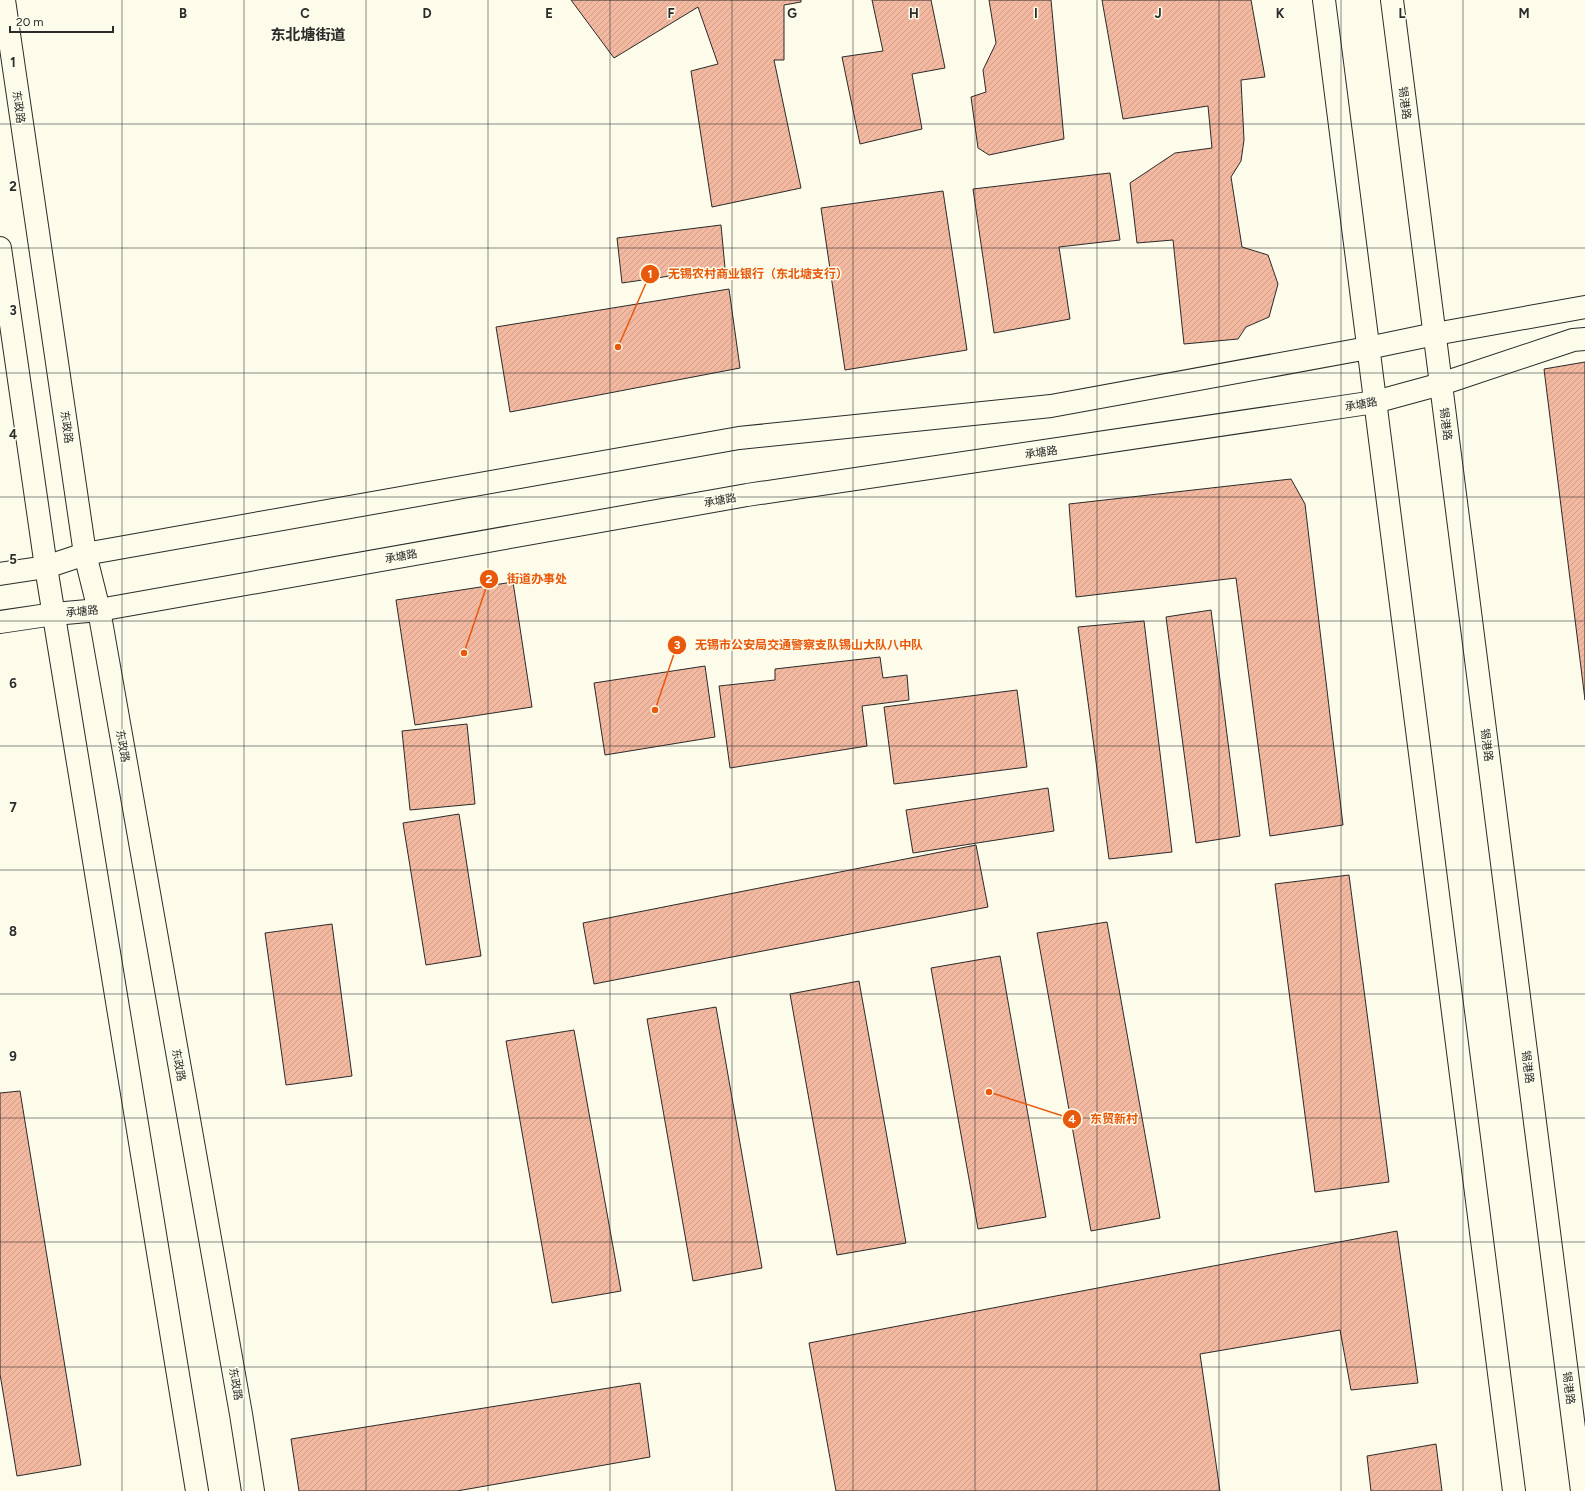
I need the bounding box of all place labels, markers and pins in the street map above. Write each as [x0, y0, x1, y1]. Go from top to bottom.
callout: 无锡农村商业银行（东北塘支行） [640, 262, 856, 286]
callout: 街道办事处 [479, 567, 575, 591]
callout: 无锡市公安局交通警察支队锡山大队八中队 [667, 633, 931, 657]
callout: 东贸新村 [1062, 1107, 1146, 1131]

